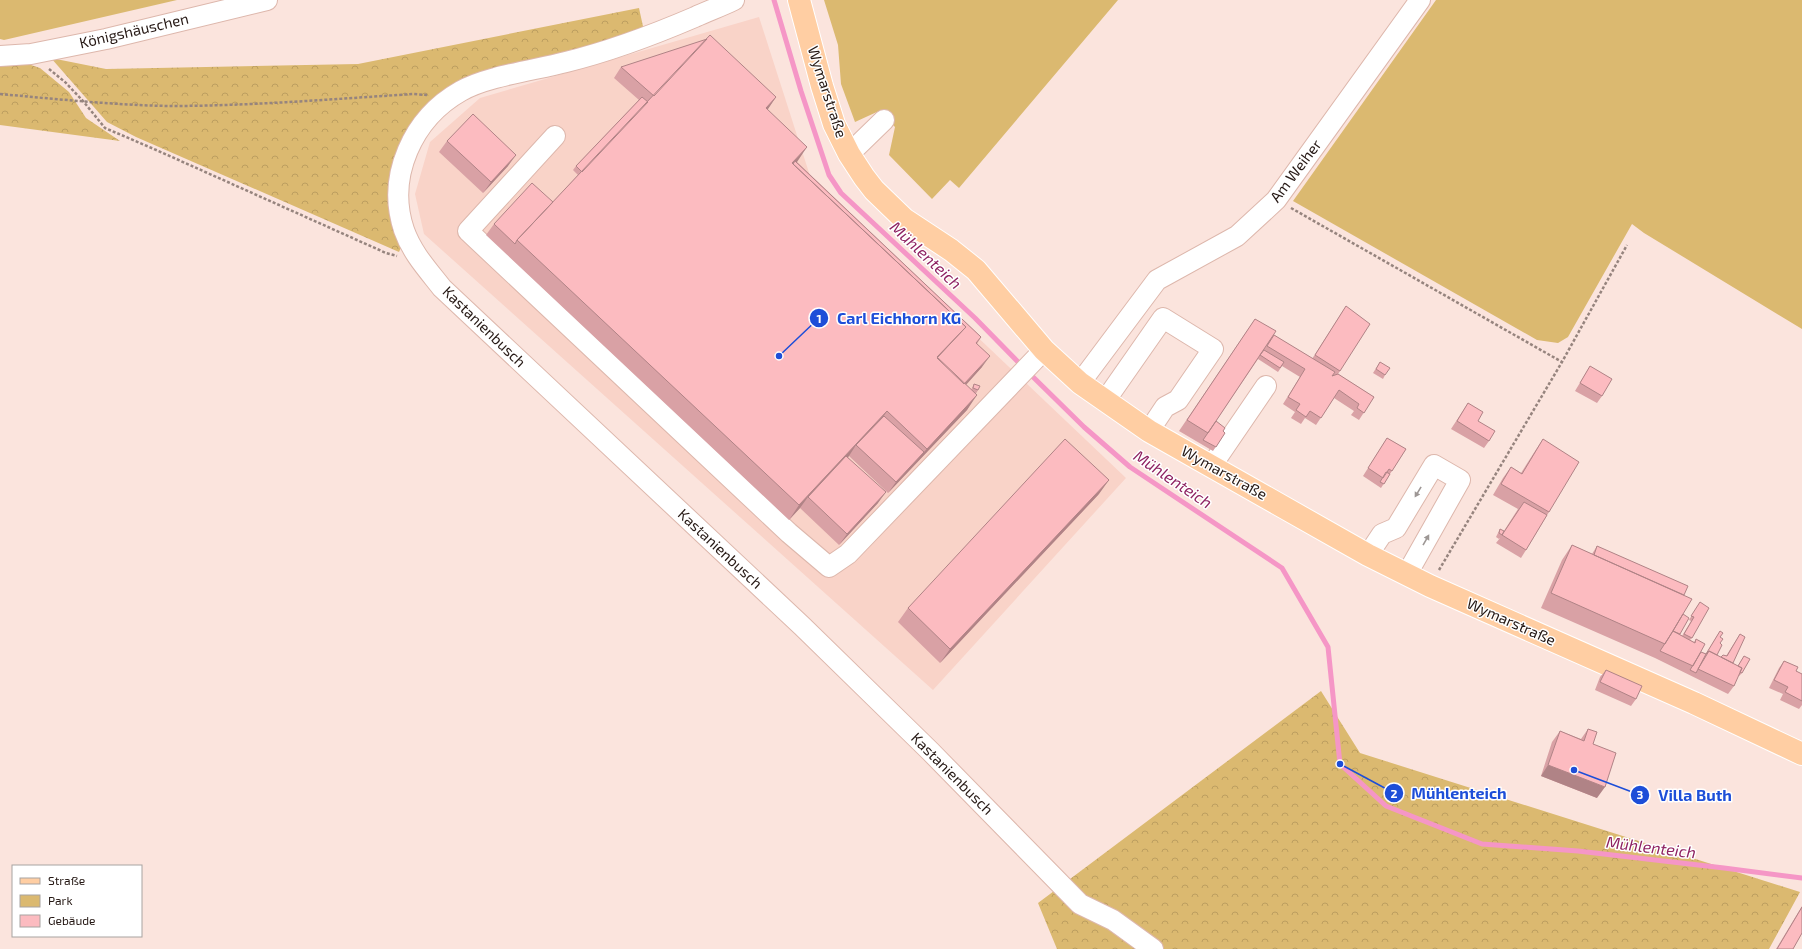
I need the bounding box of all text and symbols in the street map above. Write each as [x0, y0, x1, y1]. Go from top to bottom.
street label: Königshäuschen [77, 9, 190, 51]
street label: Wymarstraße [805, 44, 851, 140]
street label: Am Weiher [1266, 135, 1325, 205]
water label: Mühlenteich [887, 217, 966, 292]
street label: Kastanienbusch [439, 282, 530, 370]
callout: Carl Eichhorn KG [809, 304, 970, 332]
text: Carl Eichhorn KG [837, 308, 961, 327]
text: 1 [816, 311, 822, 325]
street label: Wymarstraße [1178, 441, 1271, 503]
water label: Mühlenteich [1130, 445, 1216, 512]
one-way arrow [1415, 486, 1422, 498]
street label: Kastanienbusch [675, 505, 767, 592]
one-way arrow [1423, 535, 1430, 546]
street label: Wymarstraße [1464, 593, 1559, 649]
street label: Kastanienbusch [908, 729, 997, 818]
callout: Mühlenteich [1384, 779, 1515, 807]
callout: Villa Buth [1630, 781, 1740, 809]
text: Mühlenteich [1411, 783, 1507, 802]
text: Villa Buth [1658, 785, 1732, 804]
text: 2 [1391, 786, 1398, 800]
text: 3 [1637, 787, 1644, 801]
water label: Mühlenteich [1605, 832, 1697, 861]
legend [12, 865, 142, 937]
text: Straße [48, 873, 85, 887]
text: Park [48, 893, 73, 907]
text: Gebäude [48, 913, 96, 927]

